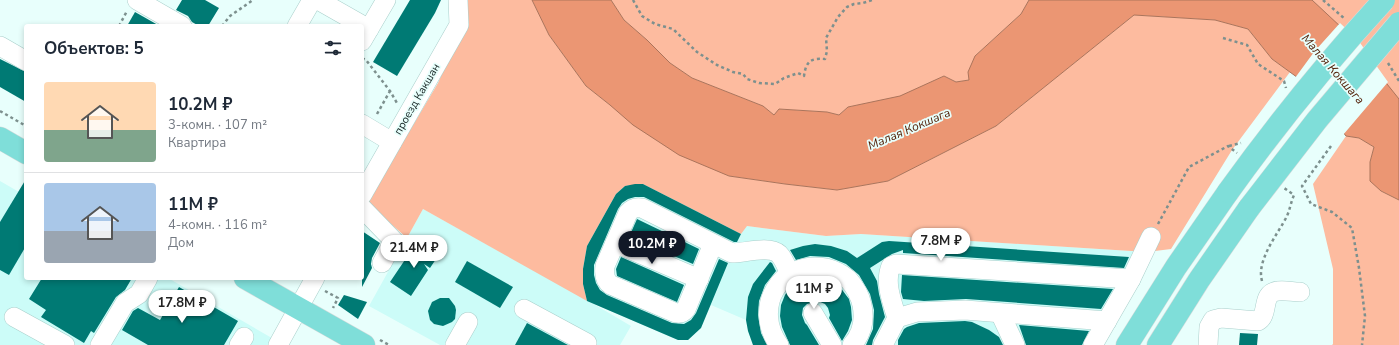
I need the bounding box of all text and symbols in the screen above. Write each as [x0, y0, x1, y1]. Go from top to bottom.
water label: Малая Кокшага [1298, 31, 1368, 107]
text: Объектов: 5 [44, 37, 144, 60]
icon: filters [322, 37, 344, 59]
street label: проезд Какшан [391, 61, 443, 137]
text: 10.2M ₽ [168, 93, 232, 116]
icon: home [76, 98, 124, 146]
water label: Малая Кокшага [865, 104, 953, 154]
text: 3-комн. · 107 m² [168, 116, 267, 134]
text: Квартира [168, 134, 226, 152]
text: 11M ₽ [168, 193, 218, 216]
icon: home [76, 199, 124, 247]
text: 4-комн. · 116 m² [168, 216, 267, 234]
pin: 7.8M ₽ [908, 228, 974, 262]
pin: 10.2M ₽ [615, 231, 689, 265]
text: 7.8M ₽ [920, 232, 962, 250]
text: Дом [168, 234, 194, 252]
pin: 21.4M ₽ [377, 235, 451, 269]
text: 10.2M ₽ [627, 235, 677, 253]
text: 21.4M ₽ [389, 239, 439, 257]
pin: 11M ₽ [786, 276, 842, 310]
text: 11M ₽ [795, 280, 833, 298]
pin: 17.8M ₽ [145, 290, 219, 324]
text: 17.8M ₽ [157, 294, 207, 312]

